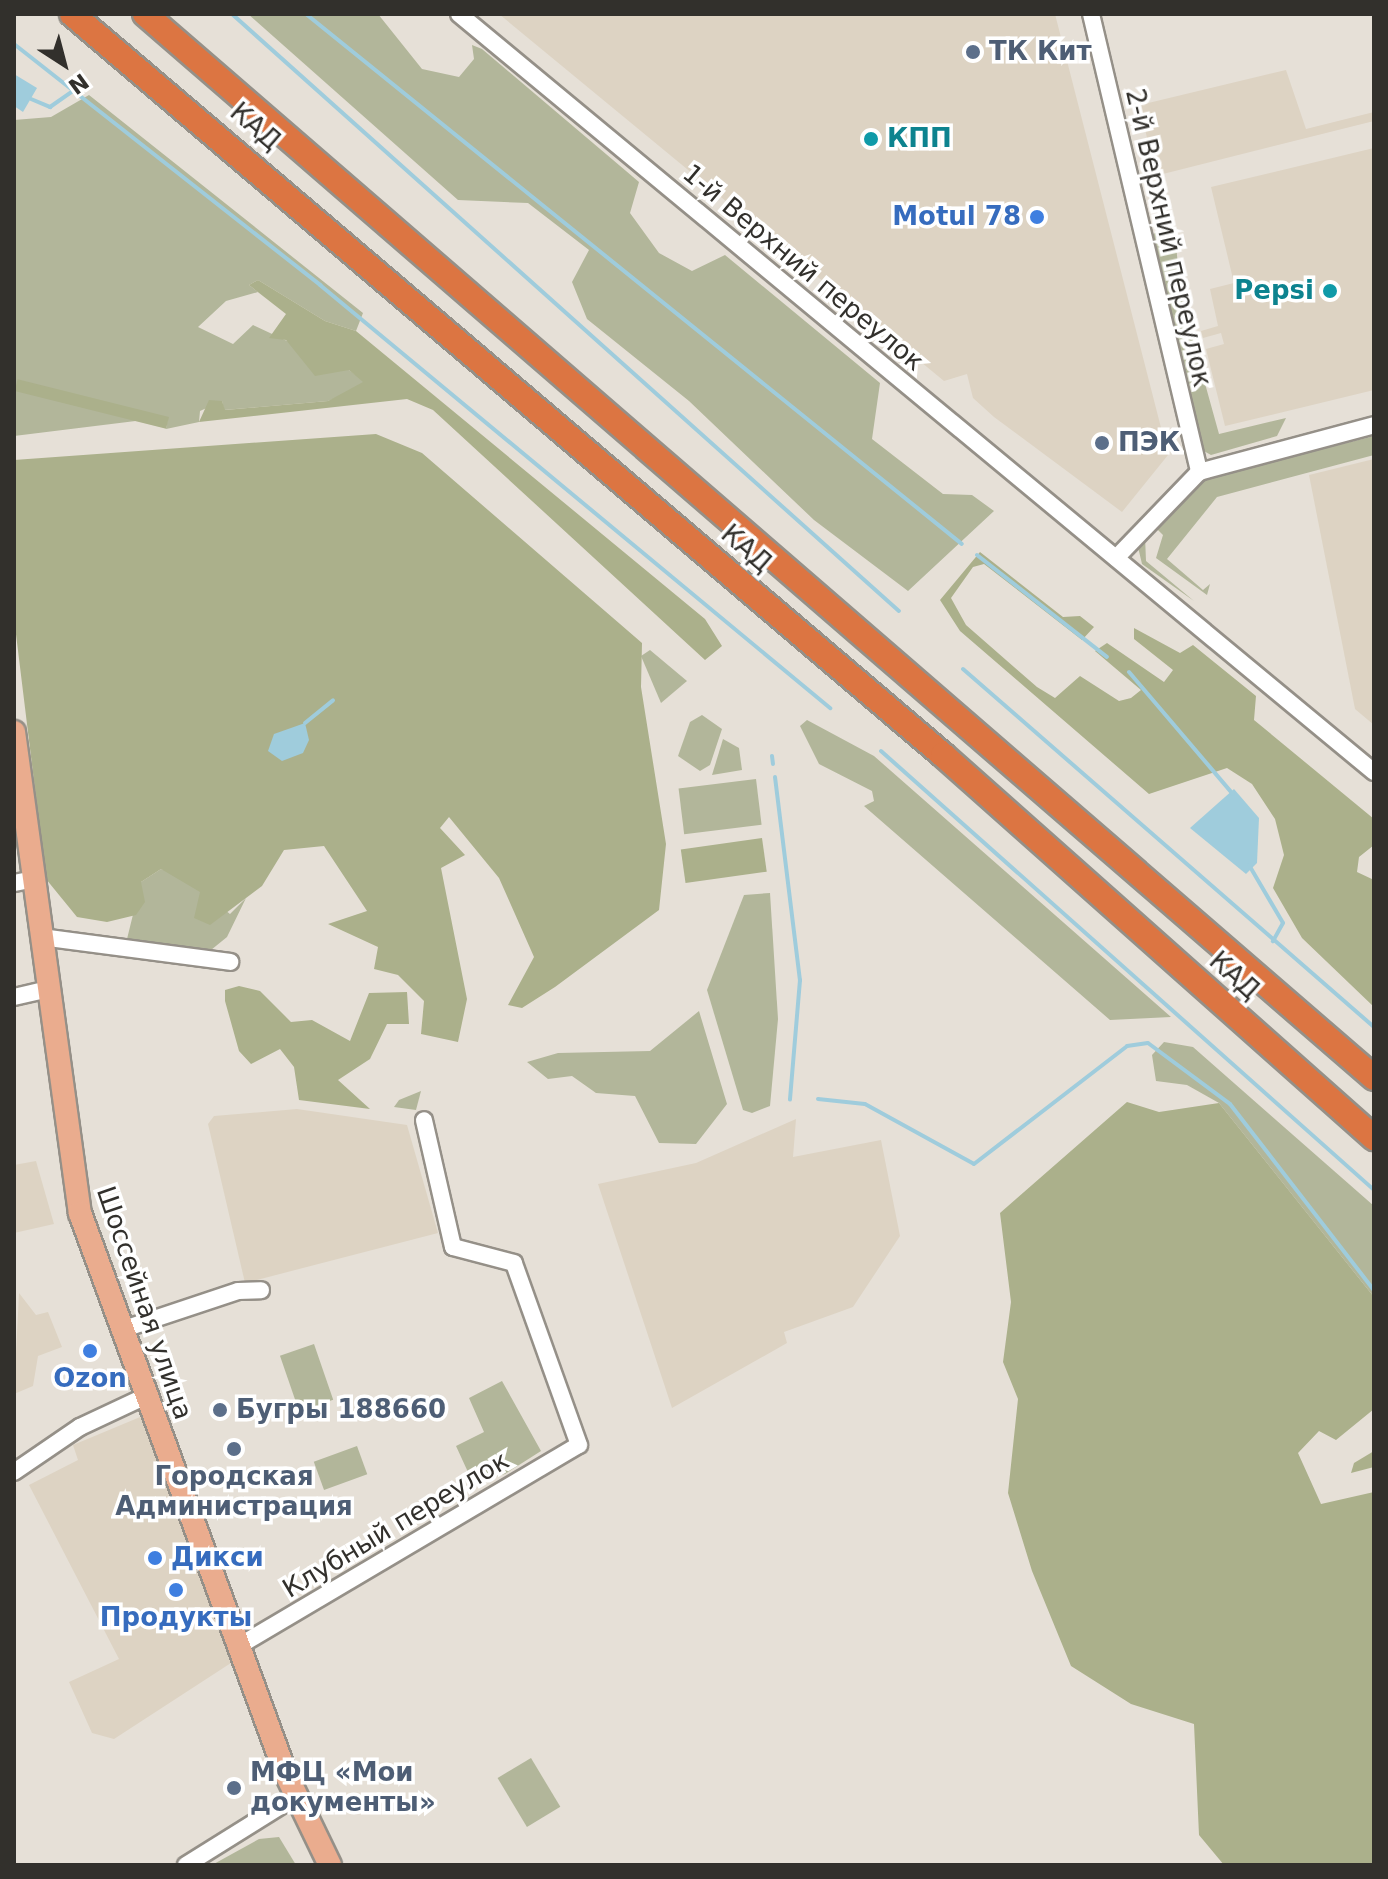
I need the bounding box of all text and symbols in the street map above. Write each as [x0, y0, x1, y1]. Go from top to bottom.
north arrow [24, 24, 104, 104]
place label: ТК Кит [989, 36, 1092, 68]
marker: ТК Кит [964, 43, 982, 61]
text: N [64, 68, 93, 99]
street label: 2-й Верхний переулок [1118, 86, 1218, 390]
street label: КАД [223, 97, 287, 157]
place label: КПП [887, 123, 952, 155]
marker: КПП [862, 130, 880, 148]
street label: 1-й Верхний переулок [676, 158, 930, 378]
place label: Motul 78 [892, 201, 1021, 233]
marker: Motul 78 [1028, 208, 1046, 226]
place label: Pepsi [1234, 275, 1314, 307]
marker: Pepsi [1321, 282, 1339, 300]
place label: ПЭК [1118, 427, 1180, 459]
marker: ПЭК [1093, 434, 1111, 452]
street label: КАД [714, 519, 778, 579]
street label: КАД [1203, 945, 1265, 1007]
street label: Шоссейная улица [89, 1182, 199, 1424]
marker: Ozon [81, 1342, 99, 1360]
place label: Ozon [53, 1363, 127, 1395]
place label: Бугры 188660 [236, 1394, 446, 1426]
marker: Бугры 188660 [211, 1401, 229, 1419]
marker: Городская Администрация [225, 1440, 243, 1458]
street label: Клубный переулок [277, 1445, 515, 1605]
place label: Городская Администрация [115, 1461, 353, 1522]
place label: Дикси [171, 1542, 264, 1574]
marker: Дикси [146, 1549, 164, 1567]
marker: Продукты [167, 1581, 185, 1599]
place label: Продукты [100, 1602, 252, 1634]
place label: МФЦ «Мои документы» [250, 1757, 436, 1818]
marker: МФЦ «Мои документы» [225, 1779, 243, 1797]

